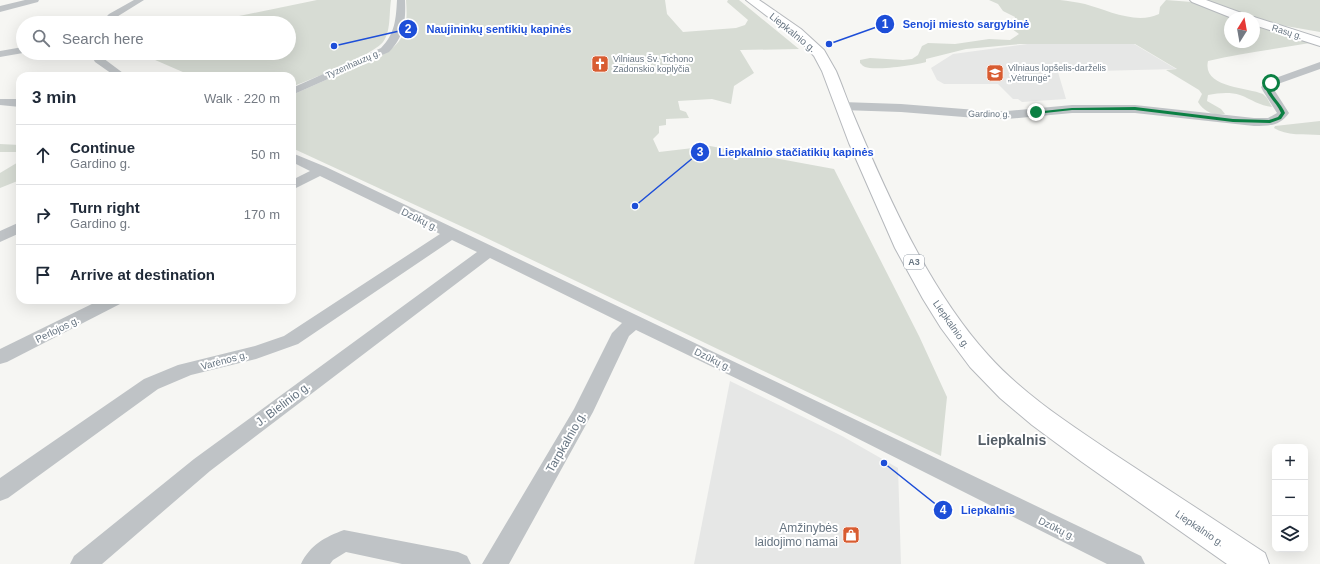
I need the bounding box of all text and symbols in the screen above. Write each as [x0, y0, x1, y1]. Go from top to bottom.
street label: Liepkalnio g. [767, 10, 818, 54]
callout: Senoji miesto sargybinė [875, 12, 1037, 35]
north arrow [1224, 12, 1260, 48]
search box [16, 16, 296, 60]
callout: Naujininkų sentikių kapinės [398, 17, 579, 40]
text: 1 [882, 17, 889, 31]
text: Senoji miesto sargybinė [903, 18, 1029, 30]
text: 2 [405, 22, 412, 36]
text: Naujininkų sentikių kapinės [427, 23, 571, 35]
street label: Rasų g. [1271, 23, 1303, 41]
icon: search [30, 27, 52, 49]
text: Search here [62, 30, 144, 47]
street label: Tyzenhauzų g. [324, 48, 382, 80]
church icon: Vilniaus Šv. Tichono Zadonskio koplyčia [590, 54, 610, 74]
place label: Vilniaus Šv. Tichono Zadonskio koplyčia [613, 54, 693, 74]
school or university icon: Vilniaus lopšelis-darželis „Vėtrungė“ [985, 63, 1005, 83]
place label: Vilniaus lopšelis-darželis „Vėtrungė“ [1008, 63, 1106, 83]
route start [1262, 74, 1280, 92]
text: 3 min [32, 88, 76, 107]
text: Walk · 220 m [204, 91, 280, 106]
route end [1027, 103, 1045, 121]
street label: Gardino g. [968, 109, 1010, 119]
text: Continue [70, 139, 135, 156]
callout: Liepkalnio stačiatikių kapinės [690, 141, 882, 164]
icon: ahead [32, 144, 54, 166]
text: 3 [697, 145, 704, 159]
text: Liepkalnio stačiatikių kapinės [718, 146, 874, 158]
text: 50 m [251, 147, 280, 162]
text: Gardino g. [70, 156, 131, 171]
text: Turn right [70, 199, 140, 216]
icon: right [32, 204, 54, 226]
street label: Dzūkų g. [400, 206, 440, 233]
text: 170 m [244, 207, 280, 222]
text: Gardino g. [70, 216, 131, 231]
road number: A3 [904, 255, 924, 269]
icon: arrive [32, 264, 54, 286]
text: Arrive at destination [70, 266, 215, 283]
street label: Liepkalnio g. [931, 298, 972, 350]
street label: Perlojos g. [34, 314, 81, 345]
street label: Dzūkų g. [693, 346, 733, 373]
street label: Varėnos g. [200, 349, 249, 372]
street label: J. Bielinio g. [253, 379, 313, 429]
street label: Tarpkalnio g. [543, 409, 589, 475]
district label: Liepkalnis [978, 432, 1046, 448]
map controls [1272, 444, 1308, 552]
button: + [1272, 444, 1308, 480]
button: − [1272, 480, 1308, 516]
callout: Liepkalnis [933, 499, 1022, 522]
text: 4 [940, 503, 947, 517]
text: Liepkalnis [961, 504, 1015, 516]
street label: Liepkalnio g. [1173, 508, 1226, 549]
street label: Dzūkų g. [1037, 515, 1077, 542]
button: layers [1272, 516, 1308, 552]
place label: Amžinybės laidojimo namai [755, 521, 838, 549]
shop icon: Amžinybės laidojimo namai [841, 525, 861, 545]

